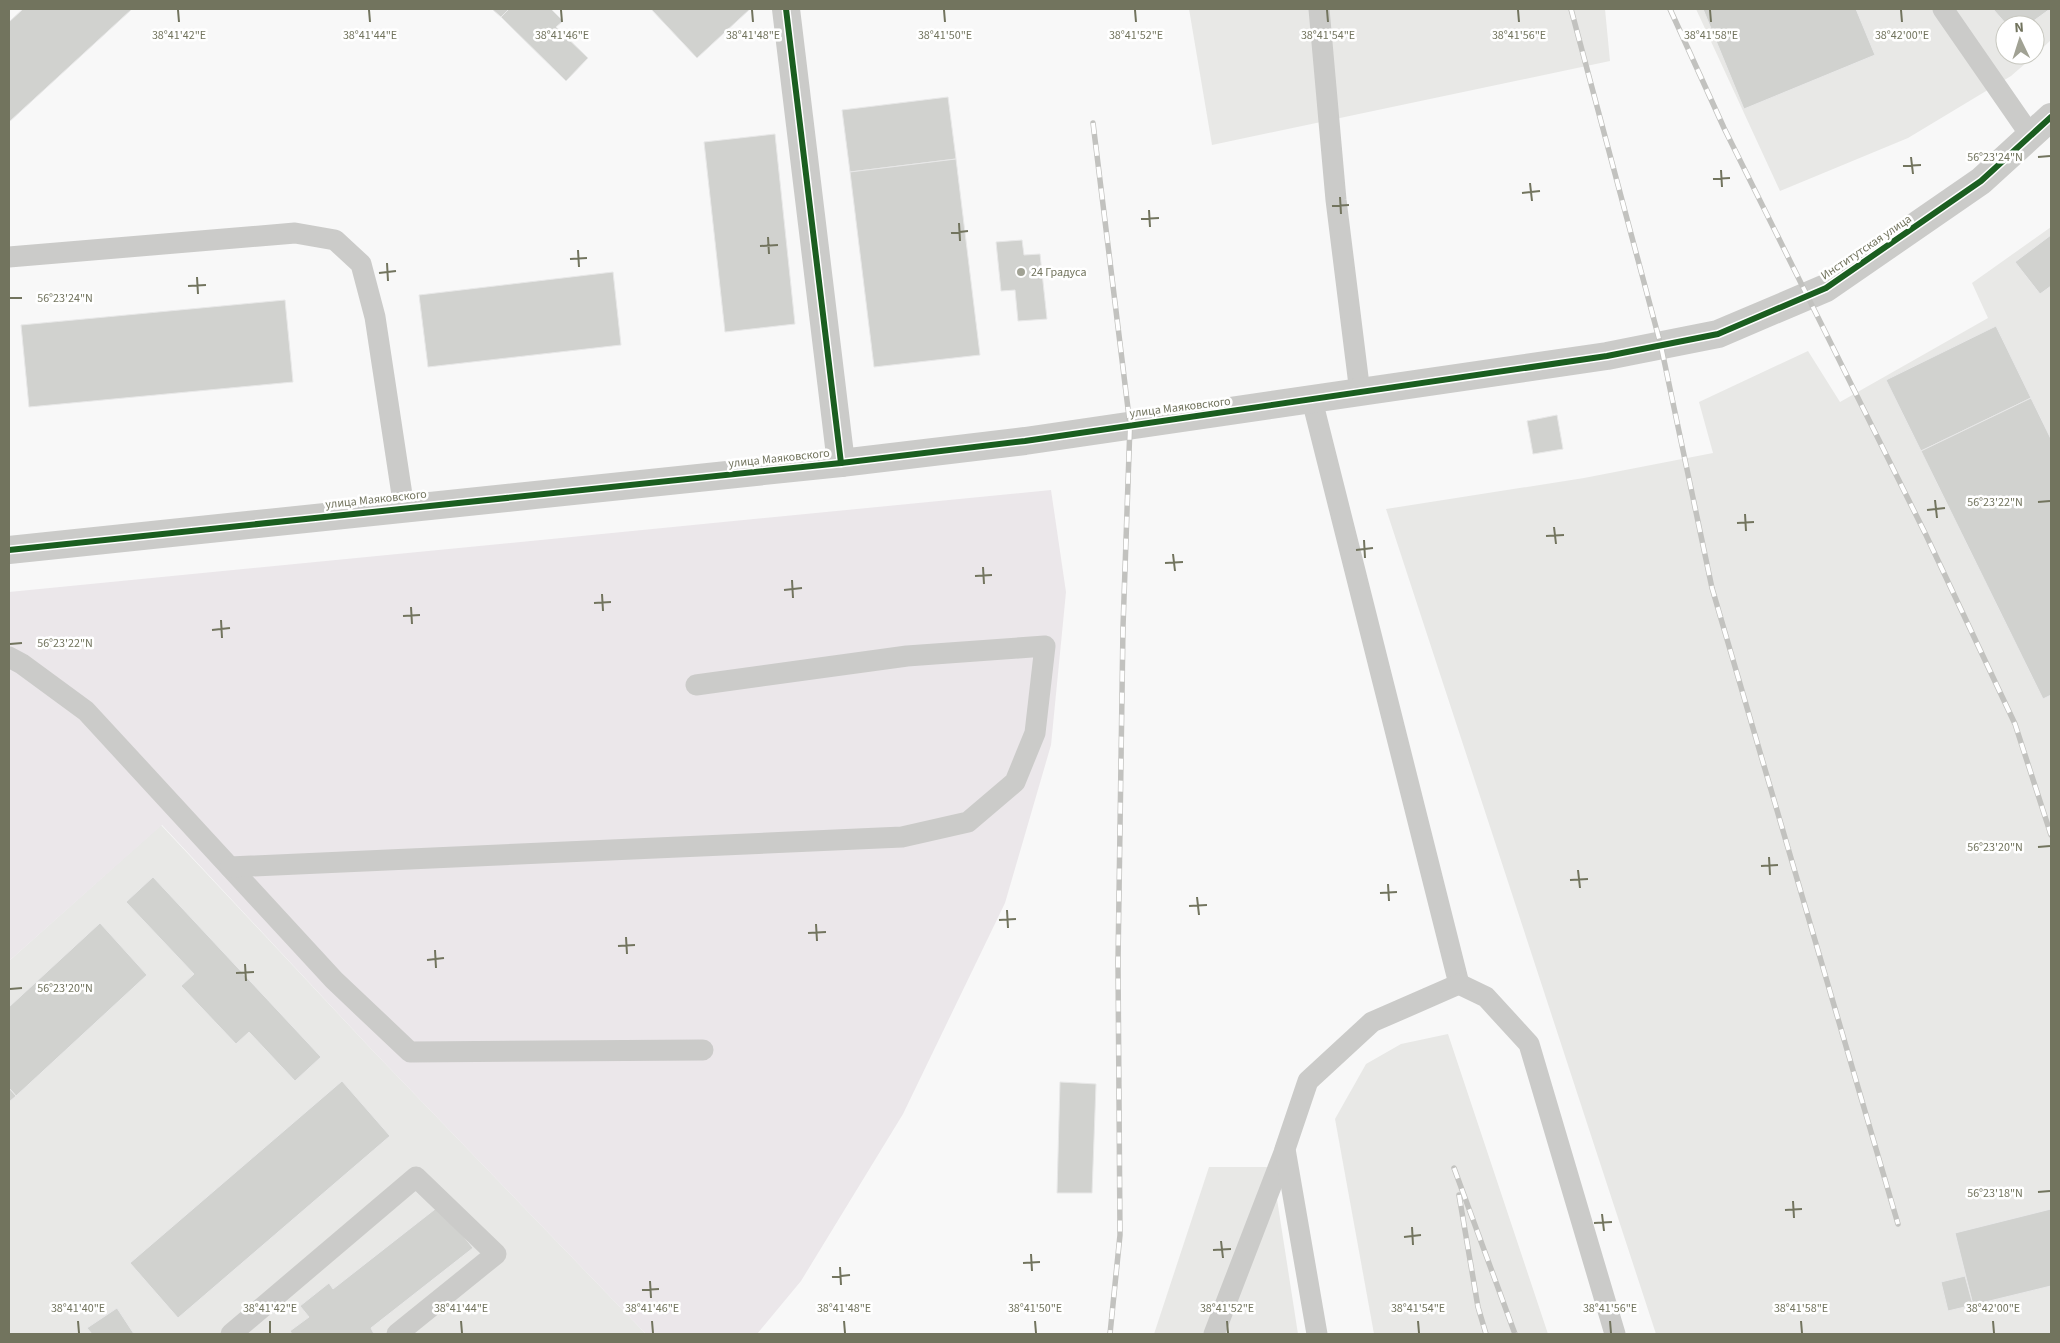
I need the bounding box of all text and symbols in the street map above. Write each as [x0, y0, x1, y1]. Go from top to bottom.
north arrow [1995, 15, 2045, 65]
text: N [2014, 18, 2025, 38]
text: 38°41'42"E [152, 27, 206, 44]
text: 38°41'44"E [343, 27, 397, 44]
text: 38°41'46"E [535, 27, 589, 44]
text: 38°41'48"E [726, 27, 780, 44]
text: 38°41'50"E [918, 27, 972, 44]
text: 38°41'52"E [1109, 27, 1163, 44]
text: 38°41'54"E [1301, 27, 1355, 44]
text: 38°41'56"E [1492, 27, 1546, 44]
text: 38°41'58"E [1684, 27, 1738, 44]
text: 38°42'00"E [1875, 27, 1929, 44]
text: 56°23'24"N [1967, 149, 2023, 166]
street label: Институтская улица [1818, 211, 1915, 284]
place label: 24 Градуса [1031, 264, 1086, 281]
marker: 24 Градуса [1015, 266, 1027, 278]
text: 56°23'24"N [37, 290, 93, 307]
street label: улица Маяковского [1129, 393, 1232, 422]
street label: улица Маяковского [728, 445, 831, 472]
street label: улица Маяковского [325, 486, 428, 513]
text: 56°23'22"N [1967, 494, 2023, 511]
text: 56°23'22"N [37, 635, 93, 652]
text: 56°23'20"N [1967, 839, 2023, 856]
text: 56°23'20"N [37, 980, 93, 997]
text: 56°23'18"N [1967, 1185, 2023, 1202]
text: 38°41'40"E [51, 1300, 105, 1317]
text: 38°41'42"E [243, 1300, 297, 1317]
text: 38°41'44"E [434, 1300, 488, 1317]
text: 38°41'46"E [625, 1300, 679, 1317]
text: 38°41'48"E [817, 1300, 871, 1317]
text: 38°41'50"E [1008, 1300, 1062, 1317]
text: 38°41'52"E [1200, 1300, 1254, 1317]
text: 38°41'54"E [1391, 1300, 1445, 1317]
text: 38°41'56"E [1583, 1300, 1637, 1317]
text: 38°41'58"E [1774, 1300, 1828, 1317]
text: 38°42'00"E [1966, 1300, 2020, 1317]

